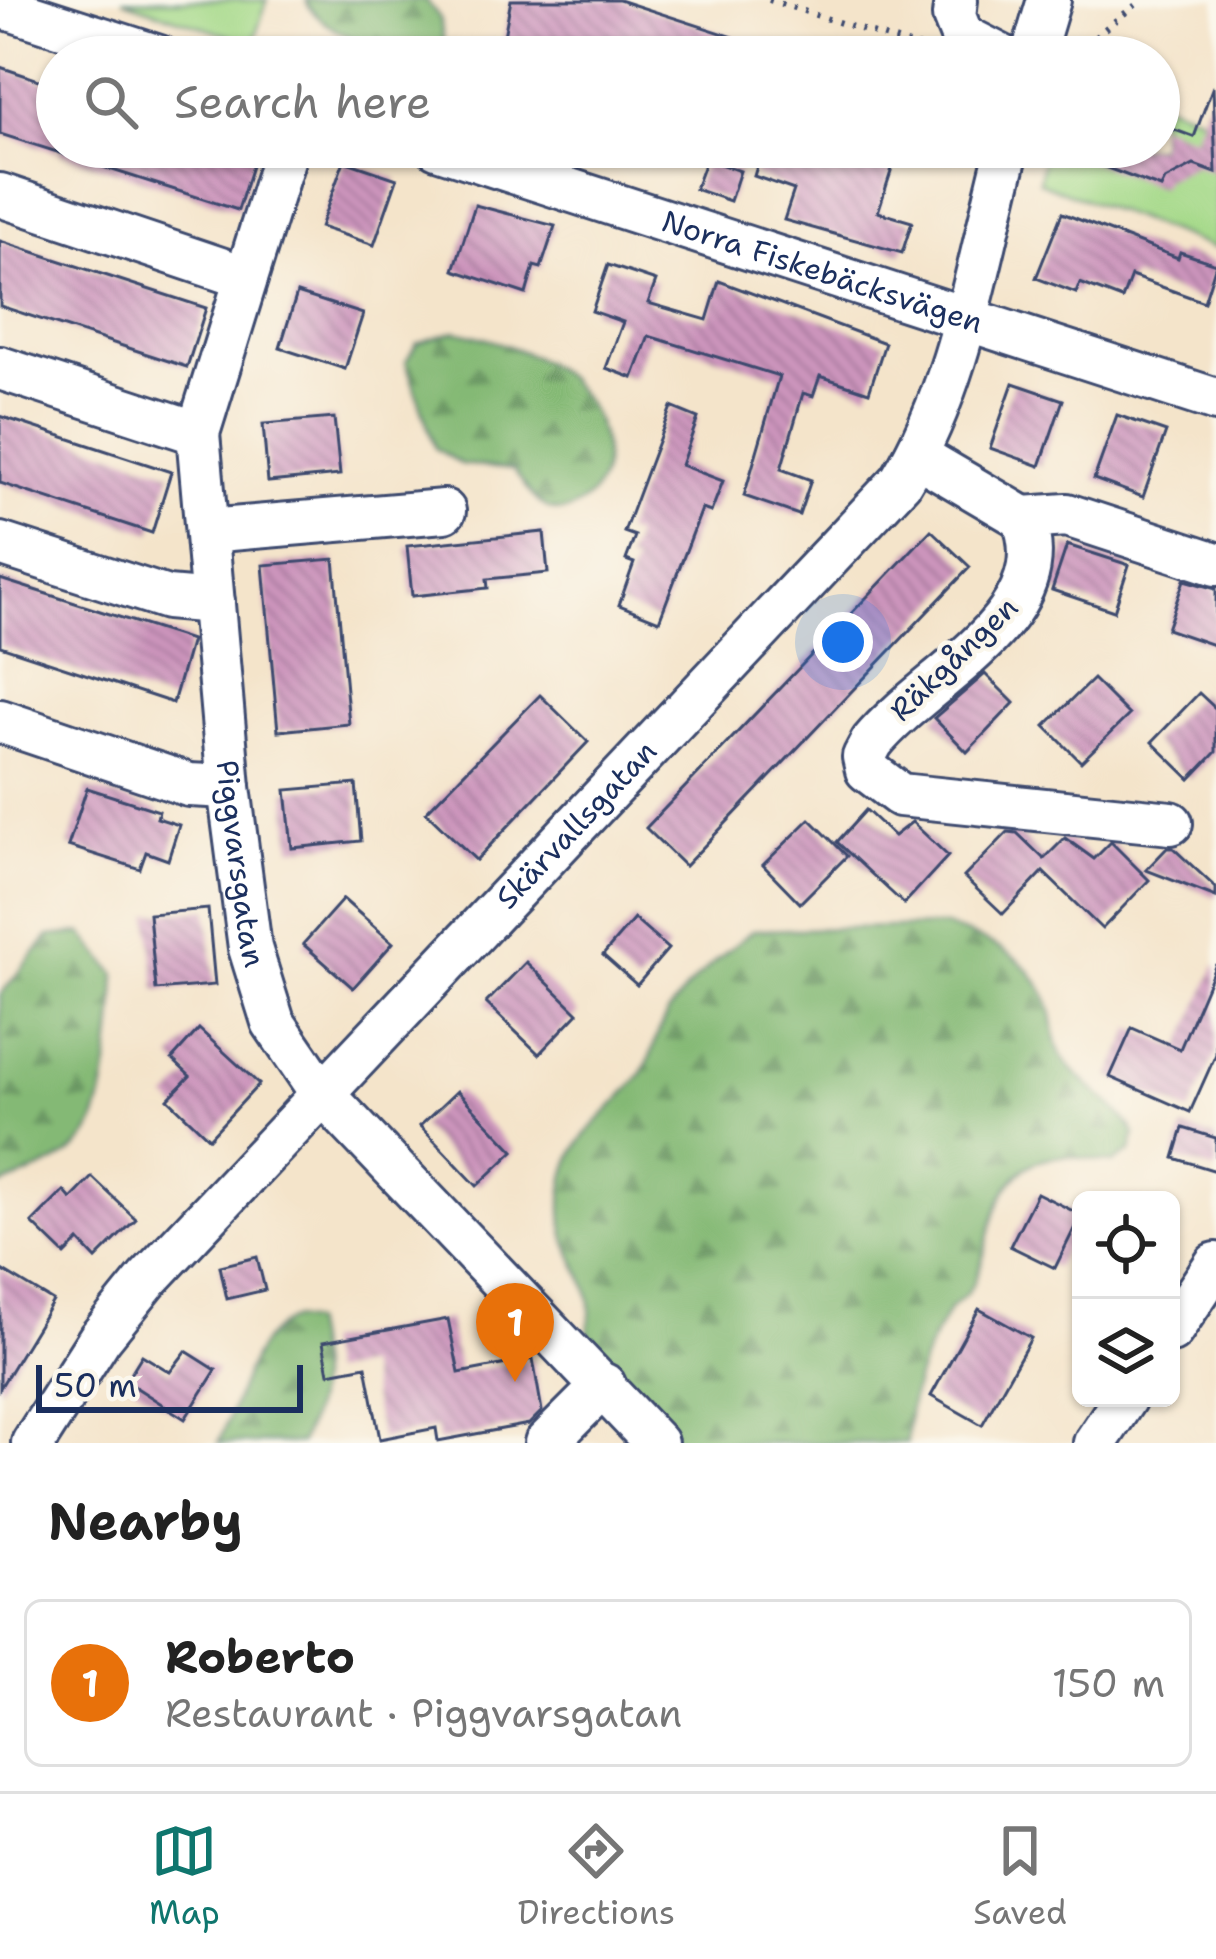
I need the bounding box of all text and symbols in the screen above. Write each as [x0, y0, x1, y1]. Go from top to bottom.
search box [36, 36, 1180, 168]
icon: search [78, 69, 144, 135]
text: Search here [174, 72, 431, 132]
street label: Norra Fiskebäcksvägen [657, 200, 988, 343]
street label: Räkgången [881, 587, 1027, 730]
your location [813, 612, 873, 672]
street label: Skärvallsgatan [487, 731, 666, 918]
street label: Piggvarsgatan [207, 758, 276, 972]
map controls [1072, 1191, 1180, 1407]
button: locate [1072, 1191, 1180, 1299]
pin: 1 [476, 1283, 554, 1382]
button: layers [1072, 1299, 1180, 1407]
scale bar [36, 1359, 303, 1412]
text: 50 m [54, 1363, 137, 1408]
text: Nearby [48, 1487, 243, 1555]
text: Roberto [165, 1627, 355, 1687]
text: 1 [81, 1657, 99, 1709]
text: 150 m [1052, 1657, 1165, 1709]
text: Restaurant · Piggvarsgatan [165, 1687, 682, 1739]
tab: Map [149, 1818, 220, 1935]
tab: Directions [518, 1818, 675, 1935]
tab: Saved [973, 1818, 1067, 1935]

